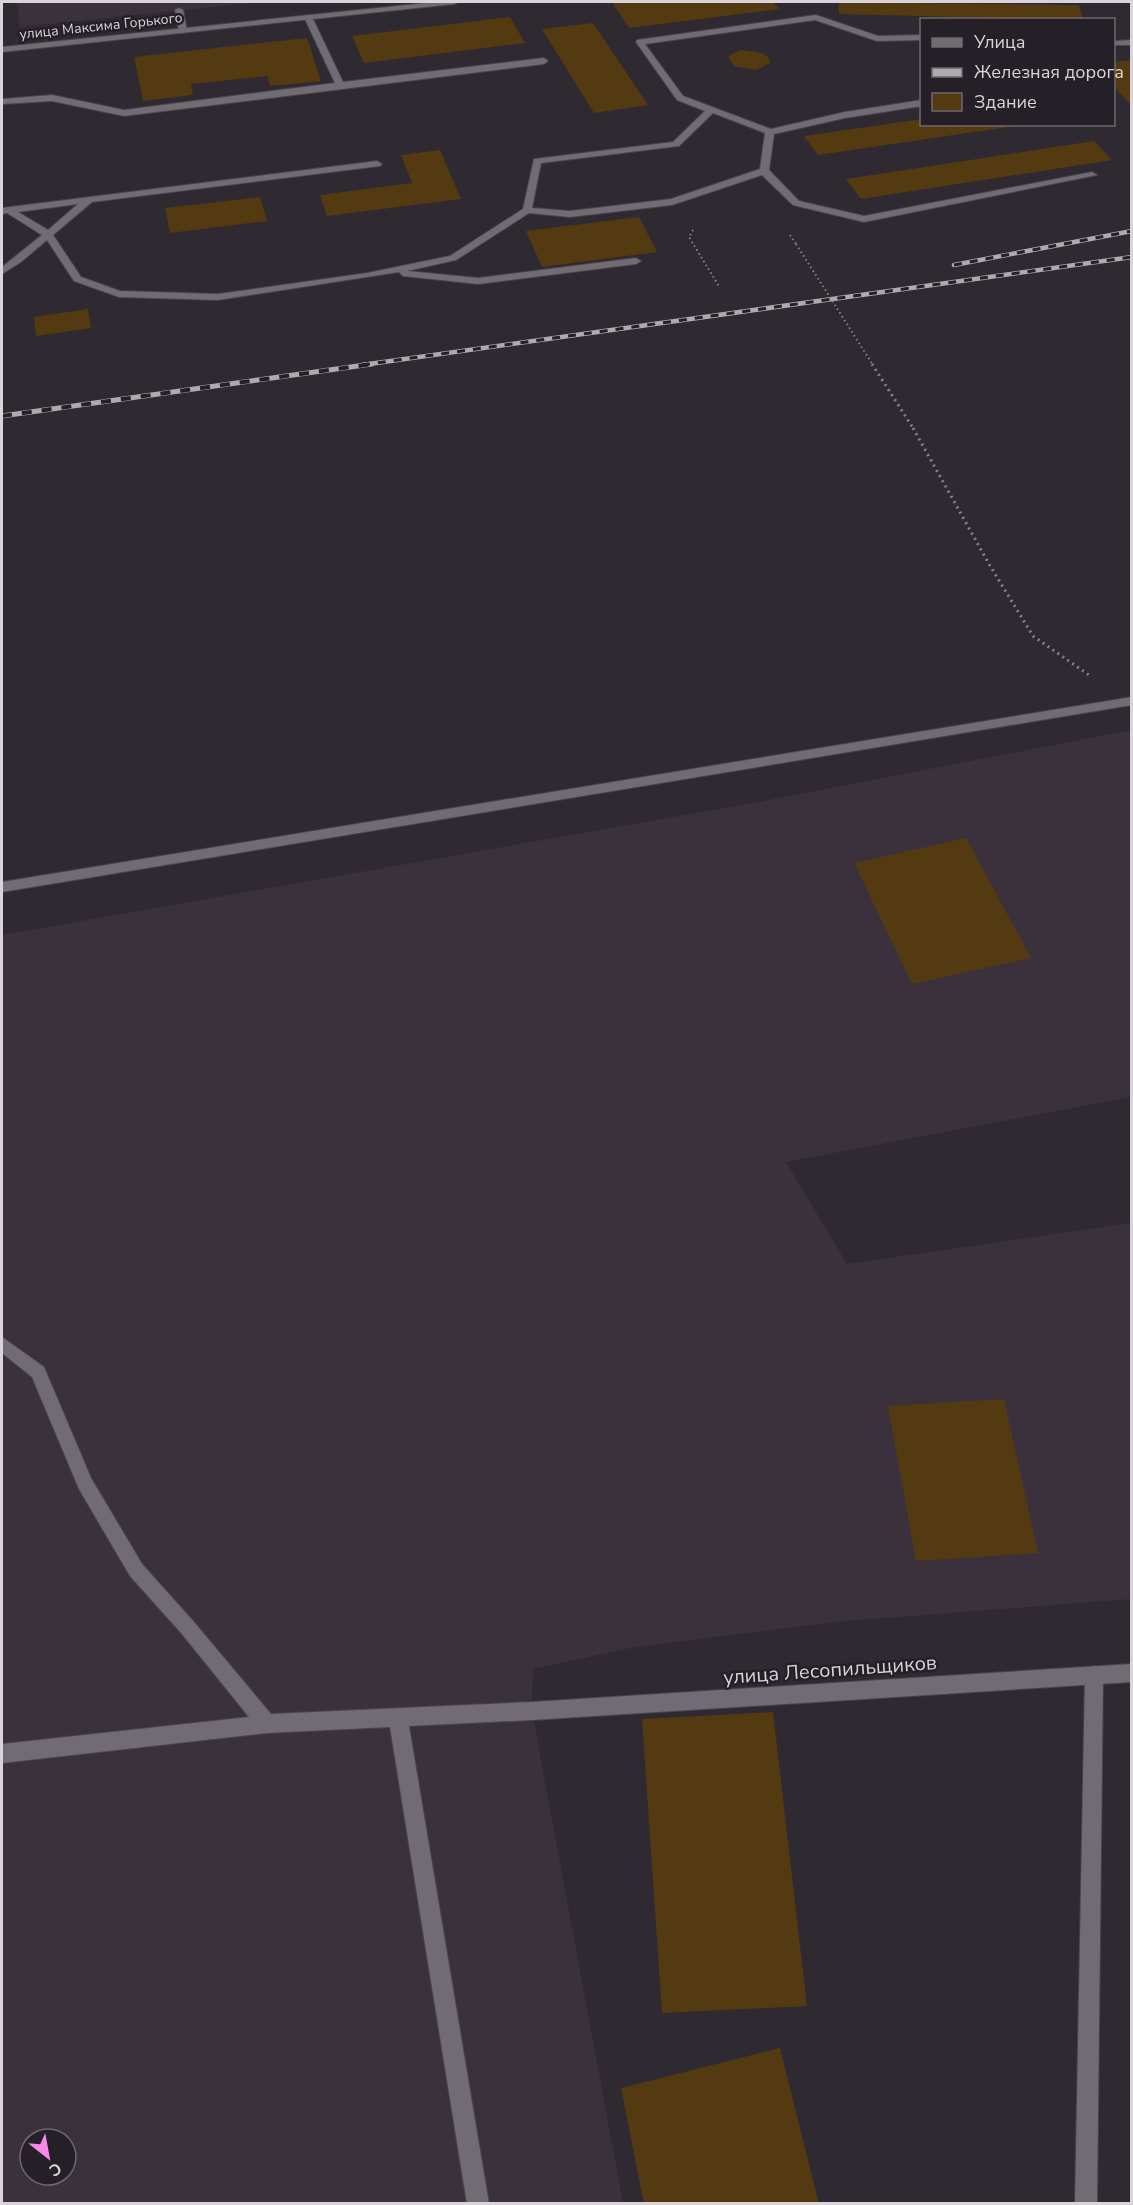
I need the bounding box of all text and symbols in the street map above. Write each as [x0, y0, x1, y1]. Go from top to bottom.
street label: улица Максима Горького [19, 8, 183, 44]
legend [920, 18, 1115, 126]
text: Улица [973, 30, 1025, 54]
text: Железная дорога [974, 60, 1124, 84]
text: Здание [974, 90, 1037, 114]
street label: улица Лесопильщиков [722, 1649, 938, 1691]
north arrow [18, 2127, 78, 2187]
text: С [45, 2157, 66, 2181]

